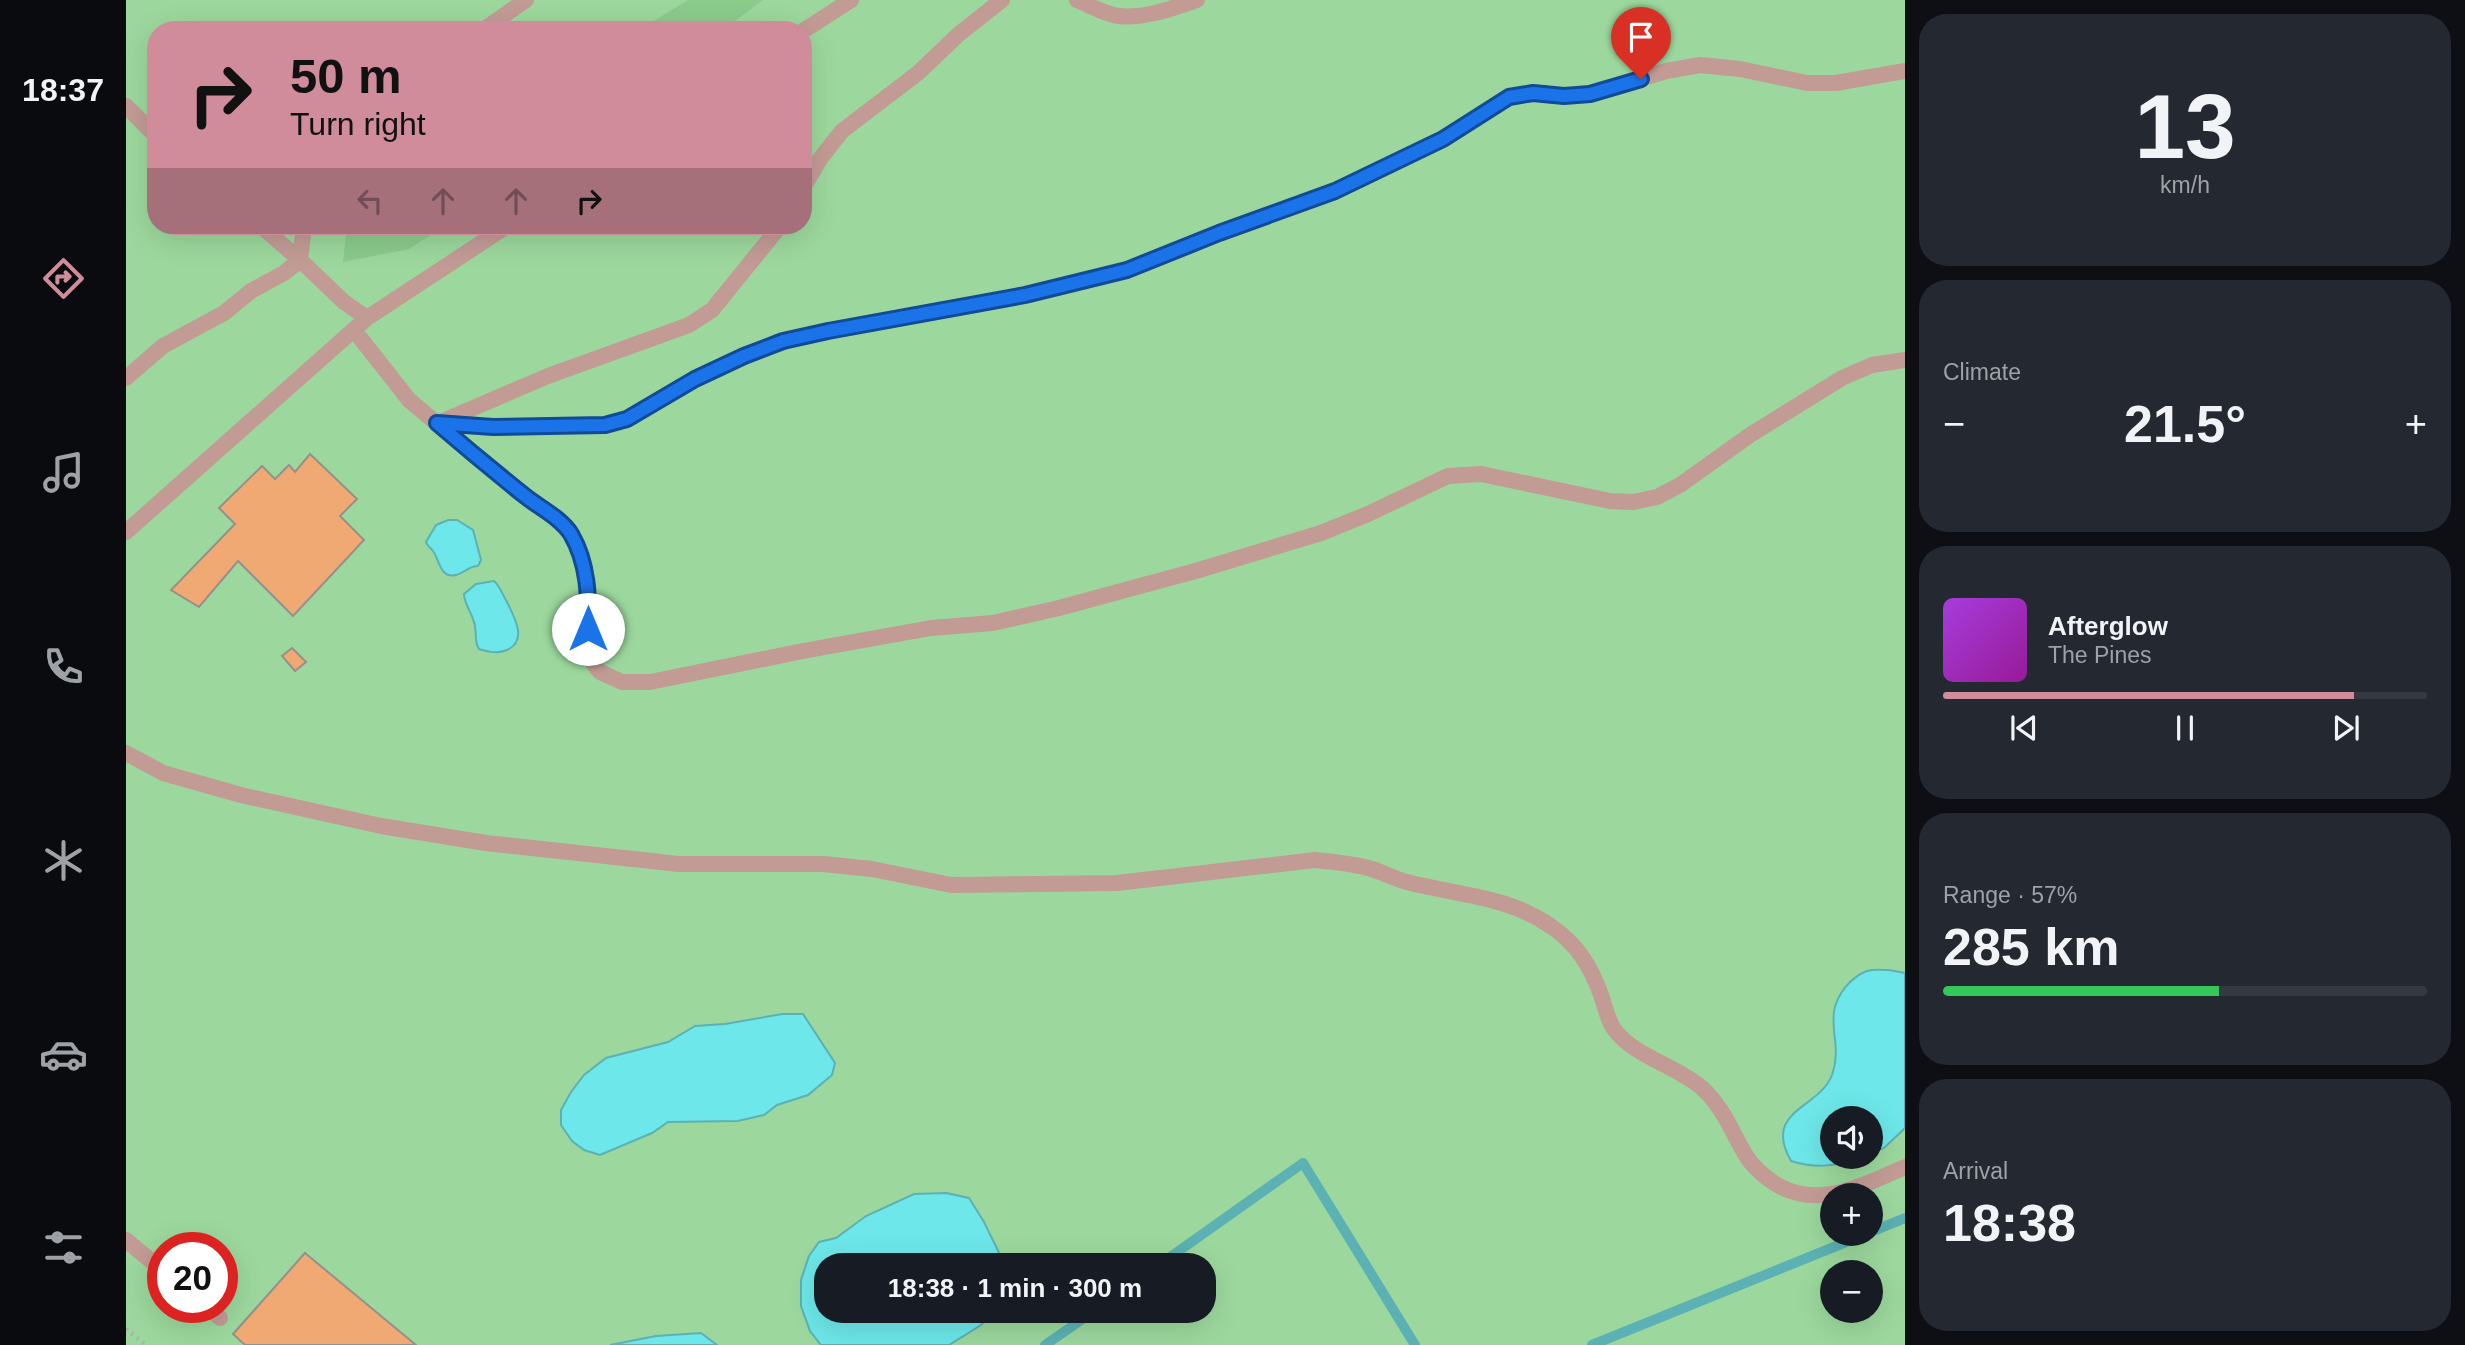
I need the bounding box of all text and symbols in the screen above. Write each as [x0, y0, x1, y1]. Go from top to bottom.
pin [1611, 7, 1671, 79]
icon: arrive [1622, 18, 1660, 56]
icon: right [175, 49, 266, 140]
text: 50 m [290, 49, 402, 103]
text: 18:37 [22, 72, 104, 108]
text: 13 [2134, 76, 2236, 177]
text: Turn right [290, 106, 426, 142]
text: km/h [2160, 172, 2210, 198]
icon: left [351, 182, 389, 220]
icon: ahead [424, 182, 462, 220]
icon: ahead [497, 182, 535, 220]
icon: right [570, 182, 608, 220]
icon: directions [39, 254, 88, 303]
text: Climate [1943, 359, 2021, 385]
text: 21.5° [2124, 395, 2246, 453]
text: − [1943, 403, 1965, 445]
text: + [2405, 403, 2427, 445]
icon: music [39, 448, 88, 497]
position arrow [551, 592, 625, 666]
text: Afterglow [2048, 611, 2168, 641]
icon: phone [39, 642, 88, 691]
text: The Pines [2048, 642, 2152, 668]
icon: previous [2005, 709, 2043, 747]
icon: pause [2166, 709, 2204, 747]
icon: next [2327, 709, 2365, 747]
icon: climate [39, 836, 88, 885]
text: Range · 57% [1943, 882, 2077, 908]
text: 285 km [1943, 918, 2119, 976]
icon: car [39, 1030, 88, 1079]
map controls [1820, 1106, 1883, 1323]
button: sound [1820, 1106, 1883, 1169]
text: Arrival [1943, 1158, 2008, 1184]
button: + [1820, 1183, 1883, 1246]
text: 18:38 [1943, 1194, 2076, 1252]
icon: filters [39, 1223, 88, 1272]
speed limit sign: 20 [147, 1232, 238, 1323]
button: − [1820, 1260, 1883, 1323]
text: 18:38 · 1 min · 300 m [888, 1273, 1142, 1303]

